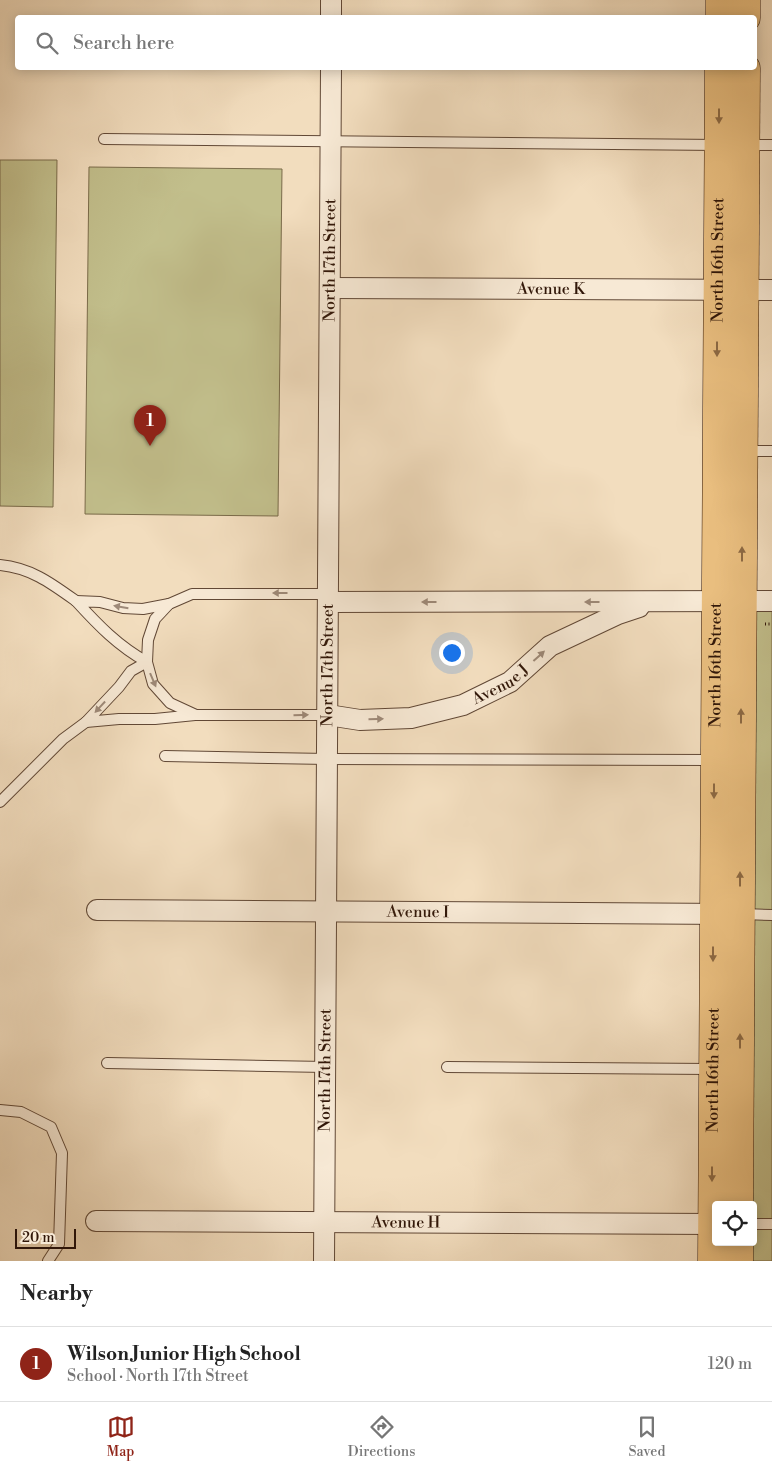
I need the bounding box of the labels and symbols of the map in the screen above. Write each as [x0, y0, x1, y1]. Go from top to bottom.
one-way arrow [715, 108, 723, 124]
street label: North 16th Street [708, 197, 728, 323]
street label: North 17th Street [320, 198, 340, 322]
street label: Avenue K [516, 279, 586, 299]
one-way arrow [713, 341, 721, 357]
pin: 1 [134, 405, 166, 446]
one-way arrow [738, 546, 746, 562]
one-way arrow [272, 589, 288, 597]
one-way arrow [421, 598, 437, 606]
one-way arrow [583, 598, 599, 606]
one-way arrow [112, 602, 128, 610]
street label: North 16th Street [705, 602, 726, 728]
street label: North 17th Street [317, 603, 338, 727]
your location [439, 640, 465, 666]
one-way arrow [533, 650, 546, 661]
street label: Avenue J [468, 660, 533, 709]
one-way arrow [149, 673, 157, 688]
one-way arrow [94, 701, 106, 713]
one-way arrow [737, 708, 745, 724]
one-way arrow [293, 711, 309, 719]
one-way arrow [369, 715, 385, 723]
one-way arrow [710, 783, 718, 799]
one-way arrow [736, 871, 744, 887]
street label: Avenue I [386, 902, 449, 922]
one-way arrow [709, 946, 717, 962]
street label: North 16th Street [703, 1007, 723, 1133]
street label: North 17th Street [315, 1008, 335, 1132]
one-way arrow [736, 1033, 744, 1049]
one-way arrow [708, 1166, 716, 1182]
street label: Avenue H [370, 1212, 441, 1233]
scale bar [15, 1226, 76, 1249]

